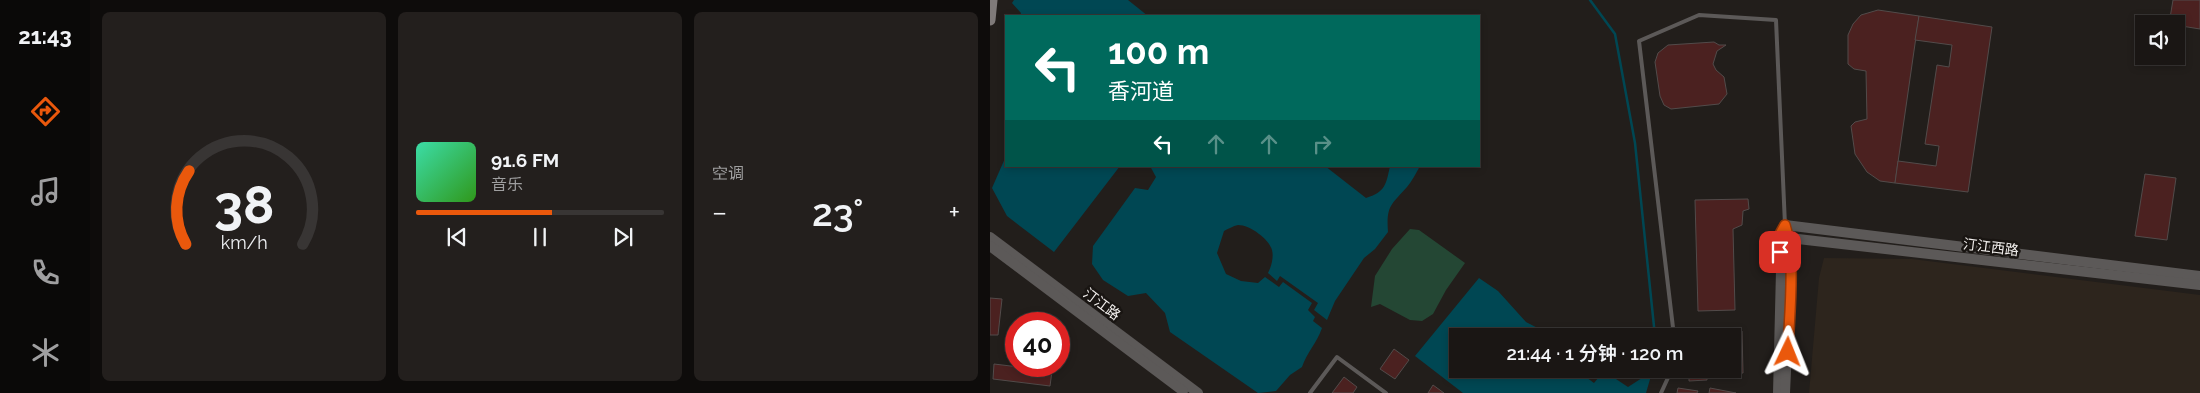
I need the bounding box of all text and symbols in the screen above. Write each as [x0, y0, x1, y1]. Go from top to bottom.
map controls [2135, 15, 2185, 65]
button: sound [2135, 15, 2185, 65]
text: 21:43 [18, 23, 72, 49]
text: 100 m [1108, 31, 1209, 72]
icon: left [1025, 35, 1090, 100]
text: 香河道 [1108, 78, 1174, 104]
icon: directions [28, 94, 63, 129]
icon: left [1149, 130, 1177, 158]
icon: ahead [1202, 130, 1230, 158]
icon: ahead [1255, 130, 1283, 158]
icon: right [1308, 130, 1336, 158]
text: 91.6 FM [491, 149, 559, 171]
text: 空调 [712, 164, 744, 183]
icon: music [28, 174, 63, 209]
text: 38 [214, 174, 274, 235]
text: 音乐 [491, 175, 523, 194]
text: 23° [812, 190, 864, 235]
text: − [712, 196, 727, 229]
text: + [948, 196, 960, 229]
icon: previous [443, 223, 471, 251]
icon: pause [526, 223, 554, 251]
icon: next [609, 223, 637, 251]
pin [1759, 231, 1801, 273]
text: km/h [220, 232, 268, 253]
street label: 汀江西路 [1962, 236, 2020, 258]
icon: arrive [1766, 238, 1794, 266]
icon: phone [28, 255, 63, 290]
street label: 汀江路 [1080, 285, 1124, 323]
speed limit sign: 40 [1005, 312, 1070, 377]
position arrow [1761, 325, 1813, 377]
icon: climate [28, 335, 63, 370]
text: 21:44 · 1 分钟 · 120 m [1507, 342, 1683, 364]

